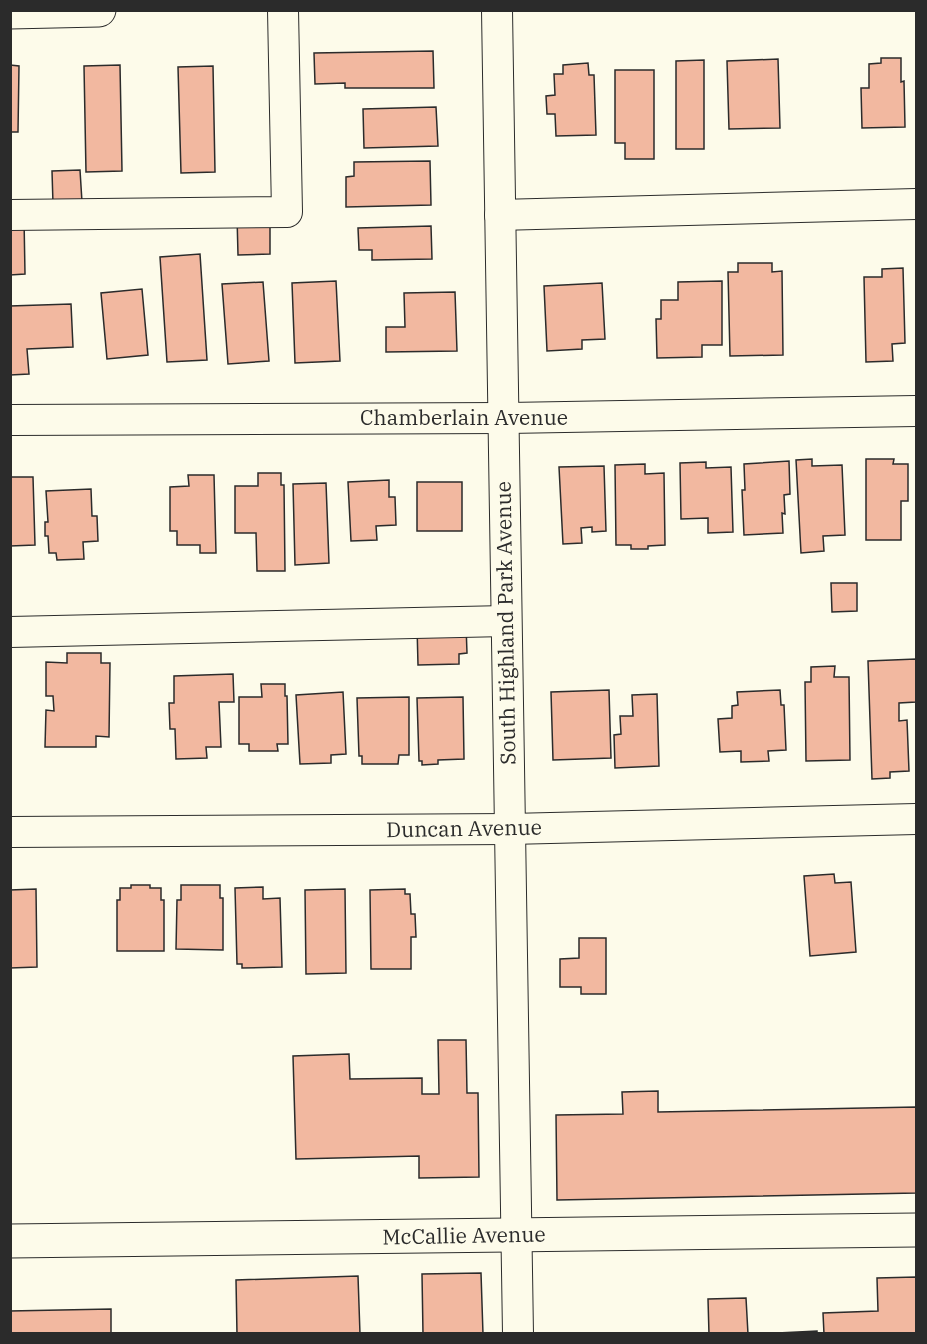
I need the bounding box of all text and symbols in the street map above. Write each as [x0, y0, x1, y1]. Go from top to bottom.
street label: Chamberlain Avenue [360, 403, 568, 431]
street label: South Highland Park Avenue [489, 481, 521, 765]
street label: Duncan Avenue [386, 813, 542, 843]
street label: McCallie Avenue [382, 1220, 546, 1250]

